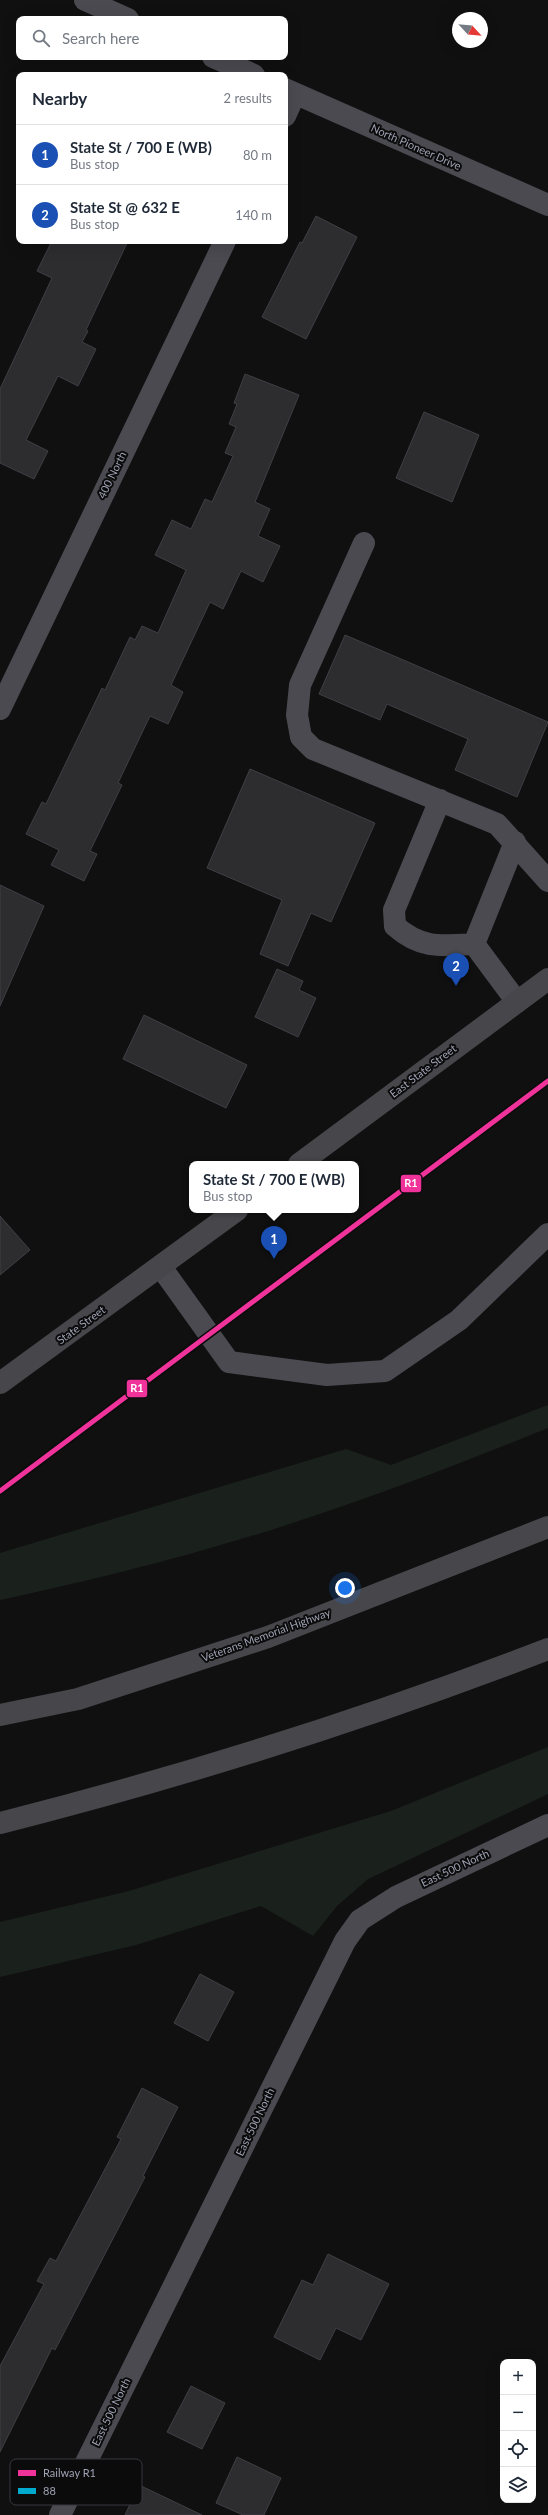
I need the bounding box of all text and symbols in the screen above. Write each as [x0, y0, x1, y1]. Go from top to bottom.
north arrow [452, 12, 488, 48]
search box [16, 16, 288, 60]
icon: search [30, 27, 52, 49]
text: Search here [62, 29, 139, 47]
text: Nearby [32, 88, 87, 109]
text: 2 results [224, 90, 272, 106]
street label: North Pioneer Drive [369, 121, 464, 172]
text: State St / 700 E (WB) [70, 138, 212, 156]
text: 1 [41, 147, 49, 163]
text: 80 m [243, 147, 272, 163]
text: Bus stop [70, 156, 119, 172]
text: State St @ 632 E [70, 198, 180, 216]
text: 2 [41, 207, 49, 223]
text: 140 m [235, 207, 272, 223]
text: Bus stop [70, 216, 119, 232]
street label: 400 North [95, 449, 128, 500]
pin: 2 [443, 953, 469, 986]
street label: East State Street [387, 1041, 459, 1100]
popup [189, 1161, 359, 1213]
text: State St / 700 E (WB) [203, 1170, 345, 1188]
line badge: R1 [400, 1174, 422, 1193]
text: R1 [404, 1176, 418, 1189]
text: Bus stop [203, 1188, 252, 1204]
pin: 1 [261, 1226, 287, 1259]
street label: State Street [54, 1303, 107, 1346]
line badge: R1 [126, 1379, 148, 1398]
text: R1 [130, 1381, 144, 1394]
your location [335, 1578, 355, 1598]
street label: Veterans Memorial Highway [200, 1605, 332, 1664]
street label: East 500 North [419, 1846, 491, 1889]
street label: East 500 North [233, 2086, 277, 2158]
map controls [500, 2359, 536, 2503]
button: + [500, 2359, 536, 2395]
street label: East 500 North [89, 2376, 133, 2448]
button: − [500, 2395, 536, 2431]
button: locate [500, 2431, 536, 2467]
legend [10, 2459, 142, 2505]
text: Railway R1 [43, 2466, 96, 2479]
button: layers [500, 2467, 536, 2503]
text: 88 [43, 2484, 56, 2497]

